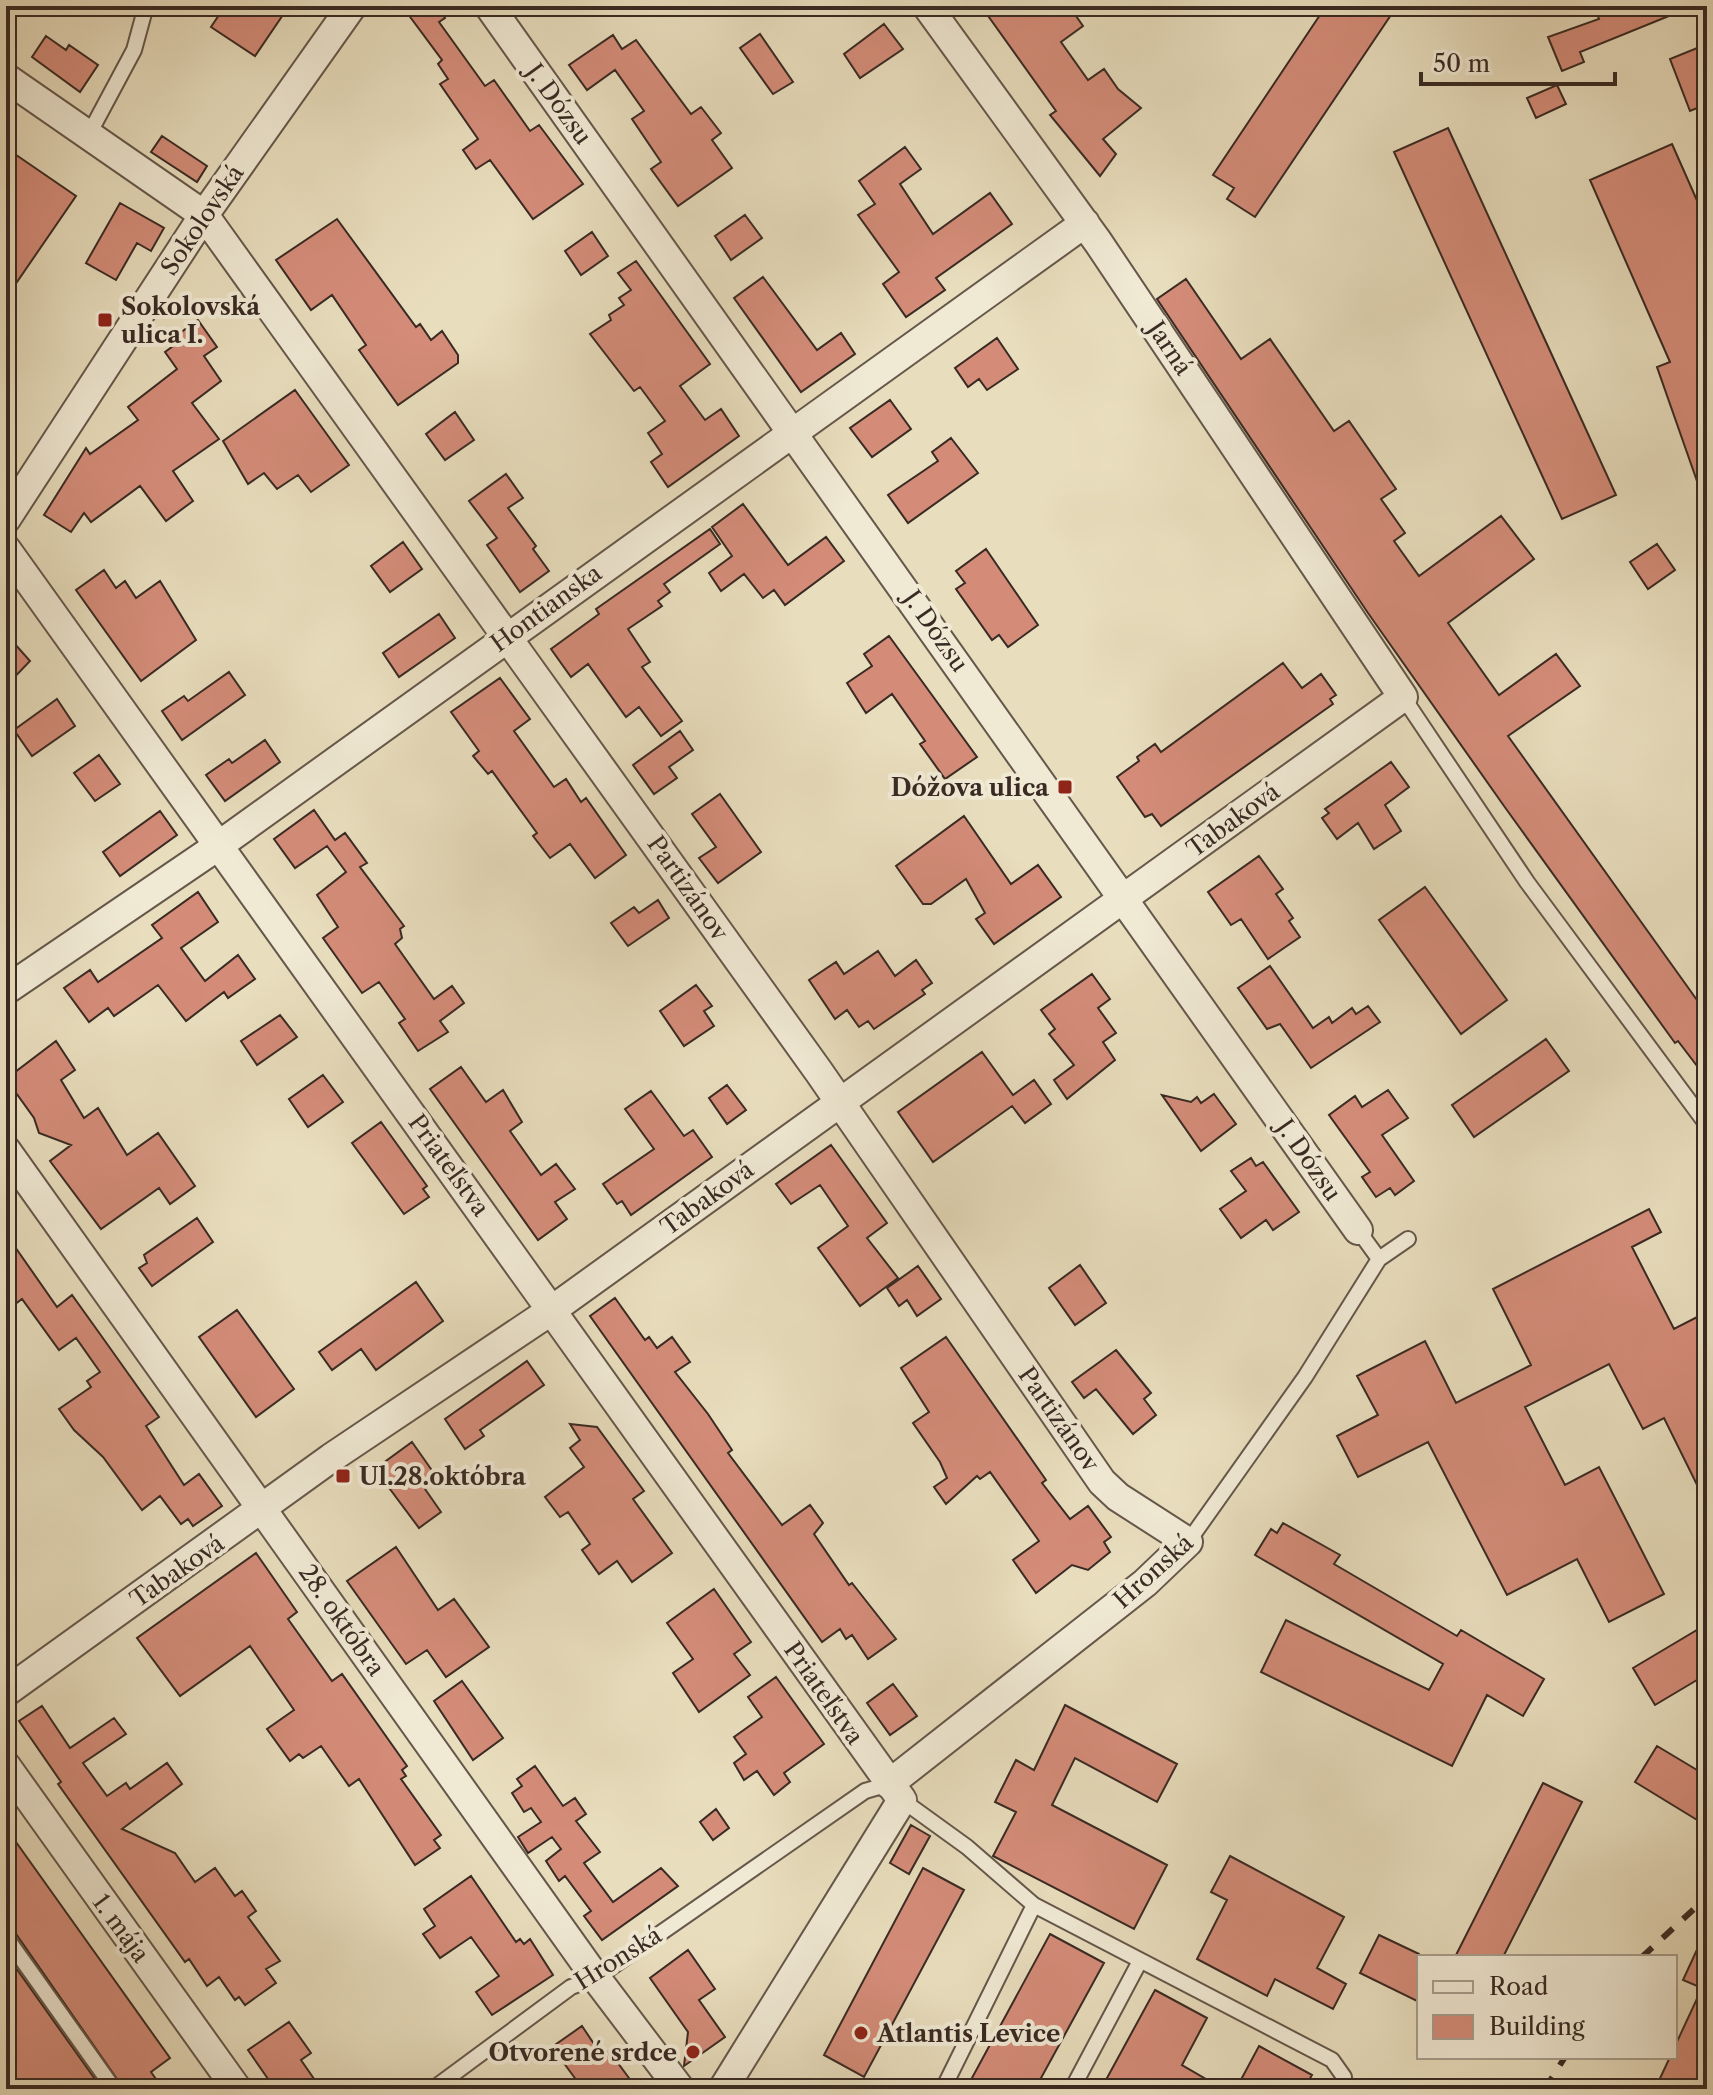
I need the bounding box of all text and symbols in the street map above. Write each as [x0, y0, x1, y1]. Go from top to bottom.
scale bar [1421, 36, 1615, 86]
text: 50 m [1433, 49, 1490, 78]
street label: J. Dózsu [518, 55, 598, 150]
street label: Sokolovská [154, 159, 250, 281]
place label: Sokolovská ulica I. [121, 292, 261, 349]
marker: Sokolovská ulica I. [96, 311, 114, 329]
street label: Jarná [1139, 312, 1199, 381]
street label: Hontianska [485, 558, 607, 658]
street label: J. Dózsu [895, 581, 975, 678]
place label: Dóžova ulica [891, 773, 1050, 802]
street label: Tabaková [1181, 777, 1285, 863]
marker: Dóžova ulica [1056, 778, 1074, 796]
street label: Partizánov [641, 830, 735, 947]
street label: Priateľstva [402, 1108, 496, 1222]
street label: J. Dózsu [1268, 1110, 1348, 1207]
street label: Tabaková [655, 1155, 759, 1241]
street label: Partizánov [1012, 1361, 1106, 1478]
place label: Ul.28.októbra [359, 1462, 527, 1491]
marker: Ul.28.októbra [334, 1467, 352, 1485]
street label: Tabaková [125, 1528, 230, 1614]
street label: Hronská [1107, 1528, 1199, 1614]
street label: 28. októbra [293, 1559, 391, 1682]
street label: Priateľstva [778, 1636, 870, 1750]
street label: 1. mája [87, 1888, 156, 1968]
street label: Hronská [569, 1920, 667, 1996]
legend [1417, 1955, 1677, 2059]
text: Road [1489, 1972, 1549, 2001]
text: Building [1489, 2012, 1585, 2041]
place label: Atlantis Levice [876, 2019, 1060, 2048]
marker: Atlantis Levice [852, 2024, 870, 2042]
place label: Otvorené srdce [488, 2038, 677, 2067]
marker: Otvorené srdce [684, 2043, 702, 2061]

